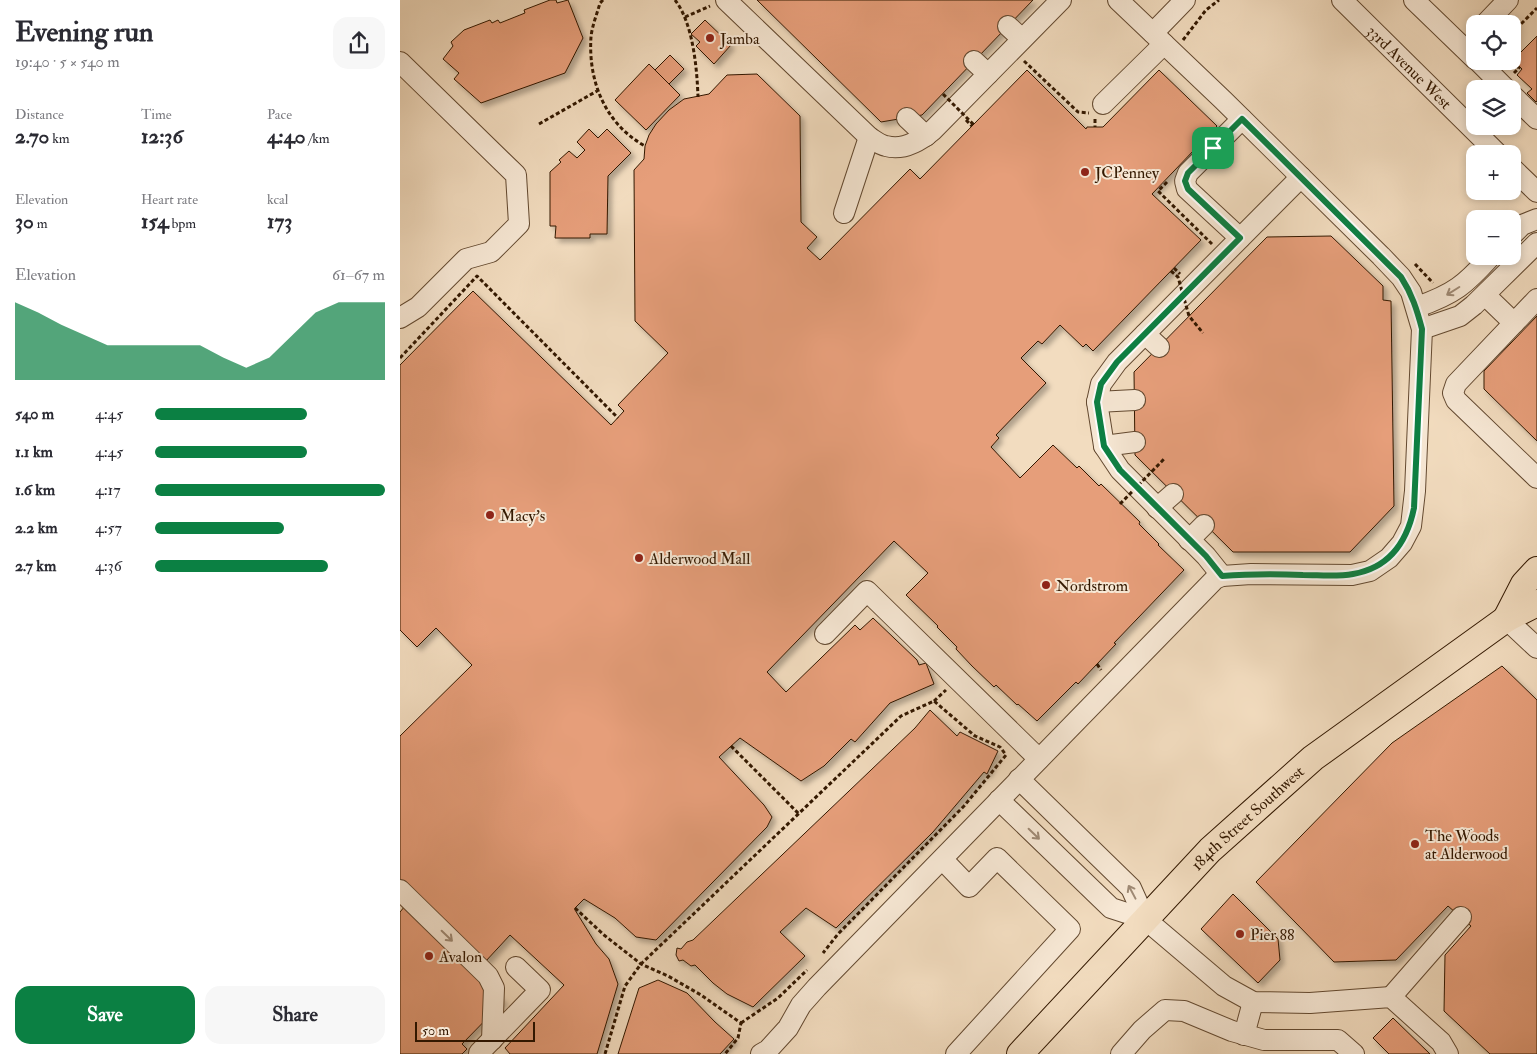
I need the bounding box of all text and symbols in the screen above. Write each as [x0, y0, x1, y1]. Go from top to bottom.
text: Evening run [15, 15, 153, 50]
map controls [1466, 15, 1521, 265]
button: locate [1466, 15, 1521, 70]
button: share [333, 17, 385, 69]
street label: 33rd Avenue West [1362, 21, 1456, 114]
place label: Jamba [719, 29, 760, 50]
marker: Jamba [704, 32, 716, 44]
text: 19:40 · 5 × 540 m [15, 52, 120, 72]
button: layers [1466, 80, 1521, 135]
text: Distance [15, 106, 64, 123]
text: Time [141, 106, 172, 123]
text: Pace [267, 106, 292, 123]
text: 2.70 [15, 123, 49, 150]
text: 12:36 [141, 123, 183, 150]
text: 4:40 [267, 123, 306, 150]
pin [1192, 127, 1234, 169]
text: km [49, 130, 70, 147]
text: /km [306, 130, 330, 147]
icon: arrive [1199, 134, 1227, 162]
button: + [1466, 145, 1521, 200]
place label: JCPenney [1094, 163, 1160, 184]
marker: JCPenney [1079, 166, 1091, 178]
text: Elevation [15, 191, 68, 208]
text: Heart rate [141, 191, 198, 208]
text: kcal [267, 191, 288, 208]
text: 30 [15, 208, 34, 235]
text: 154 [141, 208, 168, 235]
text: 173 [267, 208, 292, 235]
button: − [1466, 210, 1521, 265]
text: m [34, 215, 48, 232]
text: bpm [168, 215, 196, 232]
text: Elevation [15, 265, 76, 285]
text: 61–67 m [332, 265, 385, 285]
one-way arrow [1446, 286, 1460, 297]
text: 540 m [15, 404, 54, 424]
text: 4:45 [95, 404, 123, 424]
text: 1.1 km [15, 442, 53, 462]
text: 4:45 [95, 442, 123, 462]
text: 1.6 km [15, 480, 55, 500]
text: 4:17 [95, 480, 121, 500]
place label: Macy's [500, 506, 545, 526]
marker: Macy's [484, 509, 496, 521]
text: 2.2 km [15, 518, 58, 538]
text: 4:57 [95, 518, 122, 538]
place label: Alderwood Mall [648, 549, 750, 569]
marker: Alderwood Mall [633, 552, 645, 564]
text: 2.7 km [15, 556, 56, 576]
text: 4:36 [95, 556, 122, 576]
place label: Nordstrom [1056, 576, 1129, 596]
marker: Nordstrom [1040, 579, 1052, 591]
street label: 184th Street Southwest [1187, 762, 1309, 875]
place label: The Woods at Alderwood [1425, 826, 1508, 864]
one-way arrow [1028, 828, 1041, 840]
marker: The Woods at Alderwood [1409, 838, 1421, 850]
one-way arrow [1127, 885, 1137, 900]
place label: Pier 88 [1250, 925, 1295, 945]
marker: Pier 88 [1234, 928, 1246, 940]
one-way arrow [441, 930, 453, 942]
place label: Avalon [438, 947, 482, 967]
marker: Avalon [423, 950, 435, 962]
button: Save [15, 986, 195, 1044]
button: Share [205, 986, 385, 1044]
scale bar [415, 1019, 535, 1042]
text: 50 m [422, 1022, 449, 1039]

